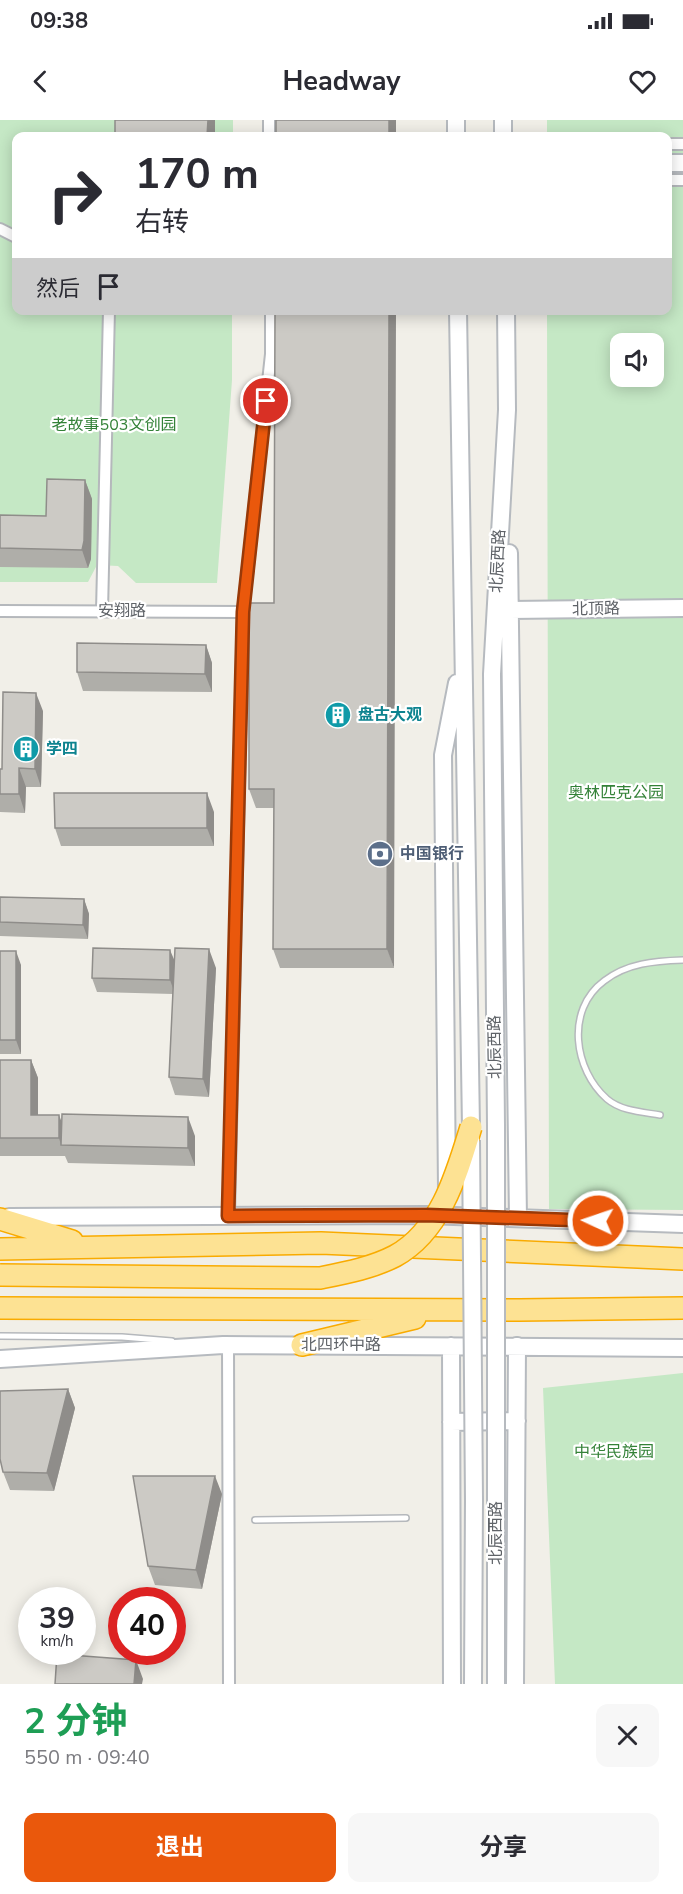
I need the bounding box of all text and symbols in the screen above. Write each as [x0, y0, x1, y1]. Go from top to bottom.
text: 09:38 [30, 6, 88, 36]
text: Headway [282, 63, 401, 100]
icon: back [24, 65, 57, 98]
icon: heart [626, 65, 659, 98]
text: 170 m [135, 146, 259, 203]
icon: right [36, 156, 114, 234]
text: 右转 [135, 204, 189, 241]
icon: arrive [92, 270, 125, 303]
text: 然后 [36, 274, 80, 304]
map controls [610, 333, 664, 387]
button: sound [610, 333, 664, 387]
pin [240, 375, 291, 426]
icon: arrive [249, 384, 282, 417]
park label: 老故事503文创园 [52, 414, 176, 436]
street label: 北辰西路 [485, 528, 511, 594]
street label: 北顶路 [572, 598, 620, 620]
street label: 安翔路 [98, 600, 146, 622]
building icon: 盘古大观 [323, 700, 353, 730]
place label: 盘古大观 [358, 704, 422, 726]
building icon: 学四 [11, 734, 41, 764]
place label: 学四 [46, 738, 78, 760]
park label: 奥林匹克公园 [568, 782, 664, 804]
bank icon: 中国银行 [365, 839, 395, 869]
place label: 中国银行 [400, 843, 464, 865]
street label: 北辰西路 [483, 1015, 507, 1079]
position arrow [566, 1189, 630, 1253]
street label: 北四环中路 [301, 1334, 381, 1356]
park label: 中华民族园 [574, 1441, 654, 1463]
street label: 北辰西路 [485, 1501, 507, 1565]
speed limit sign: 40 [108, 1587, 186, 1665]
text: 39 [39, 1598, 75, 1639]
text: km/h [40, 1631, 74, 1651]
text: 2 分钟 [24, 1697, 127, 1746]
button: close [596, 1704, 659, 1767]
text: 550 m · 09:40 [24, 1744, 150, 1771]
button: 退出 [24, 1813, 336, 1882]
button: 分享 [348, 1813, 659, 1882]

